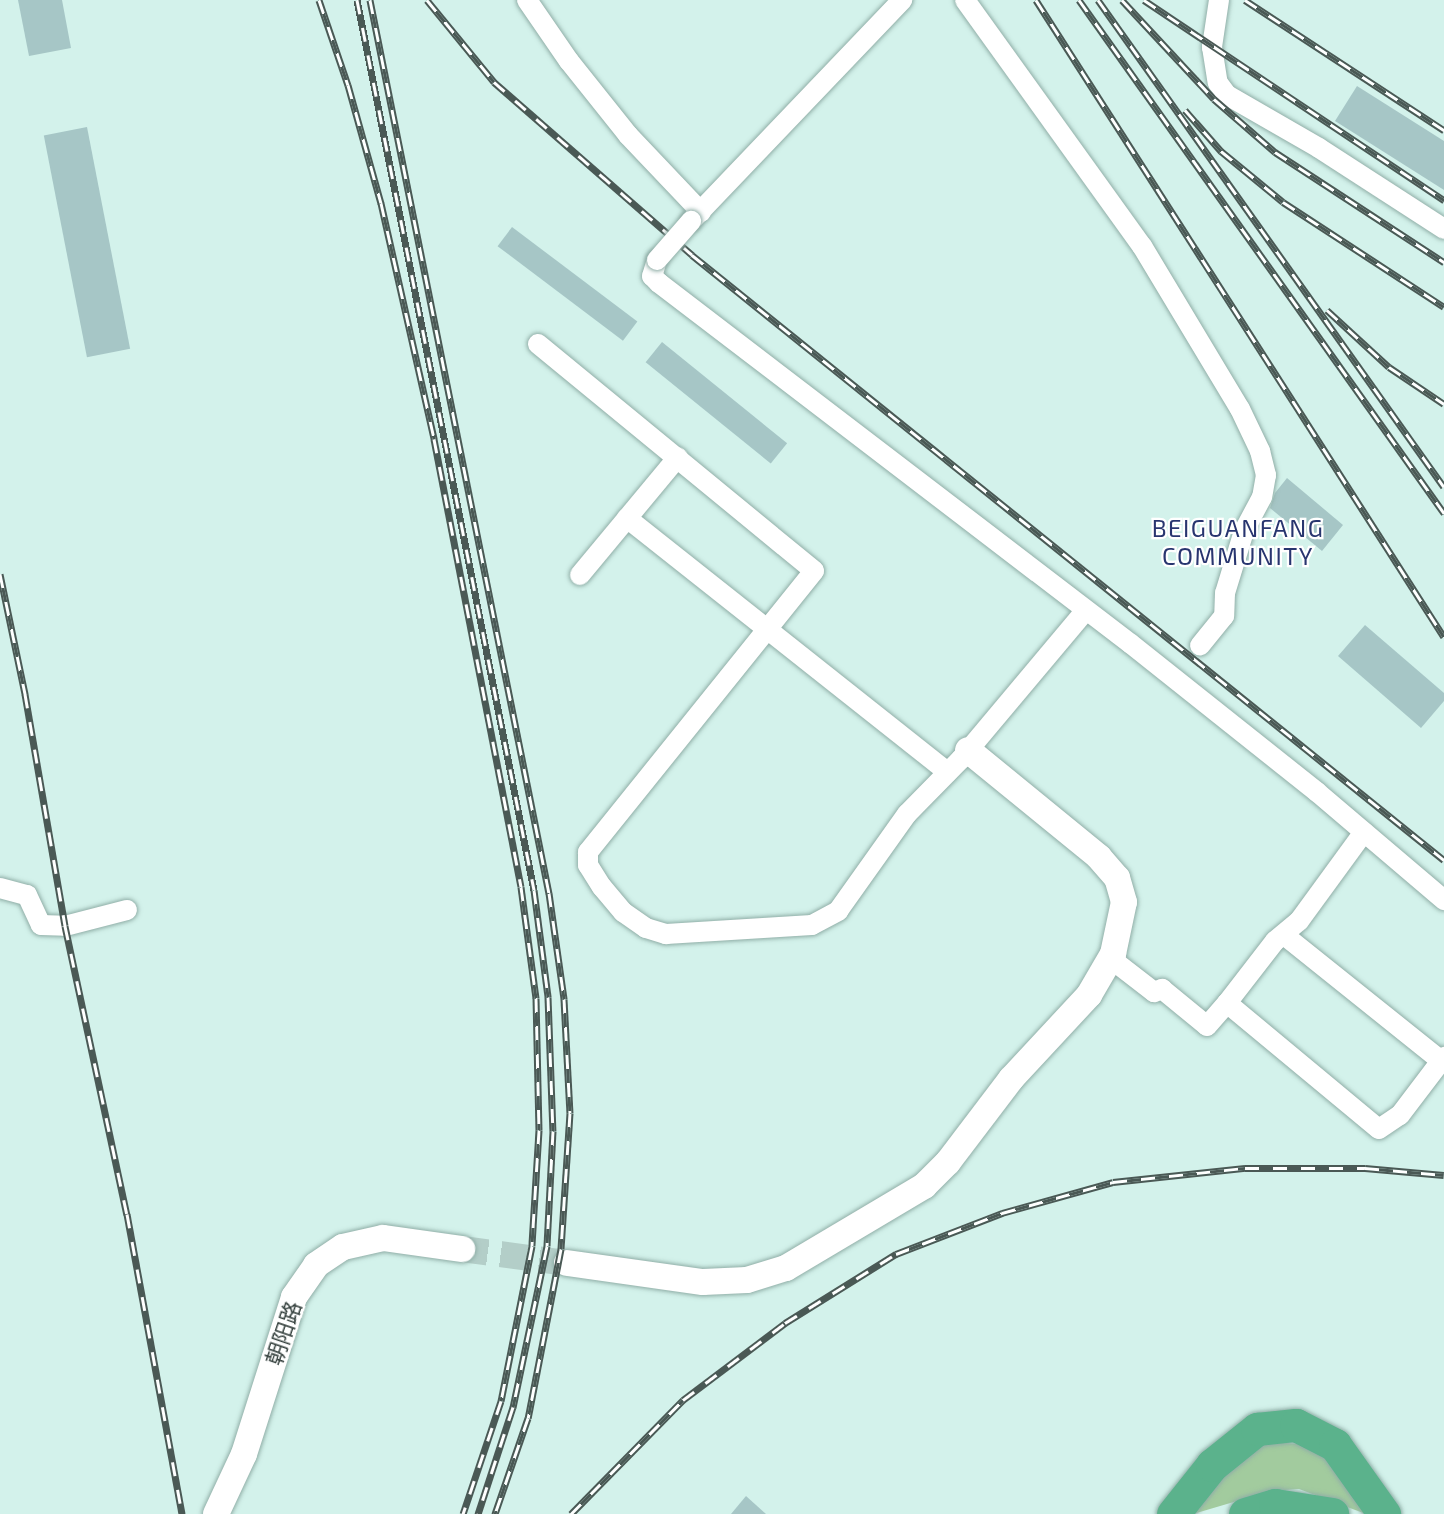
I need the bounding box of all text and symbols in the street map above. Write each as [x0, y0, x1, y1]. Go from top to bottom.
district label: BEIGUANFANG COMMUNITY [1152, 514, 1324, 570]
street label: 朝阳路 [260, 1298, 306, 1368]

